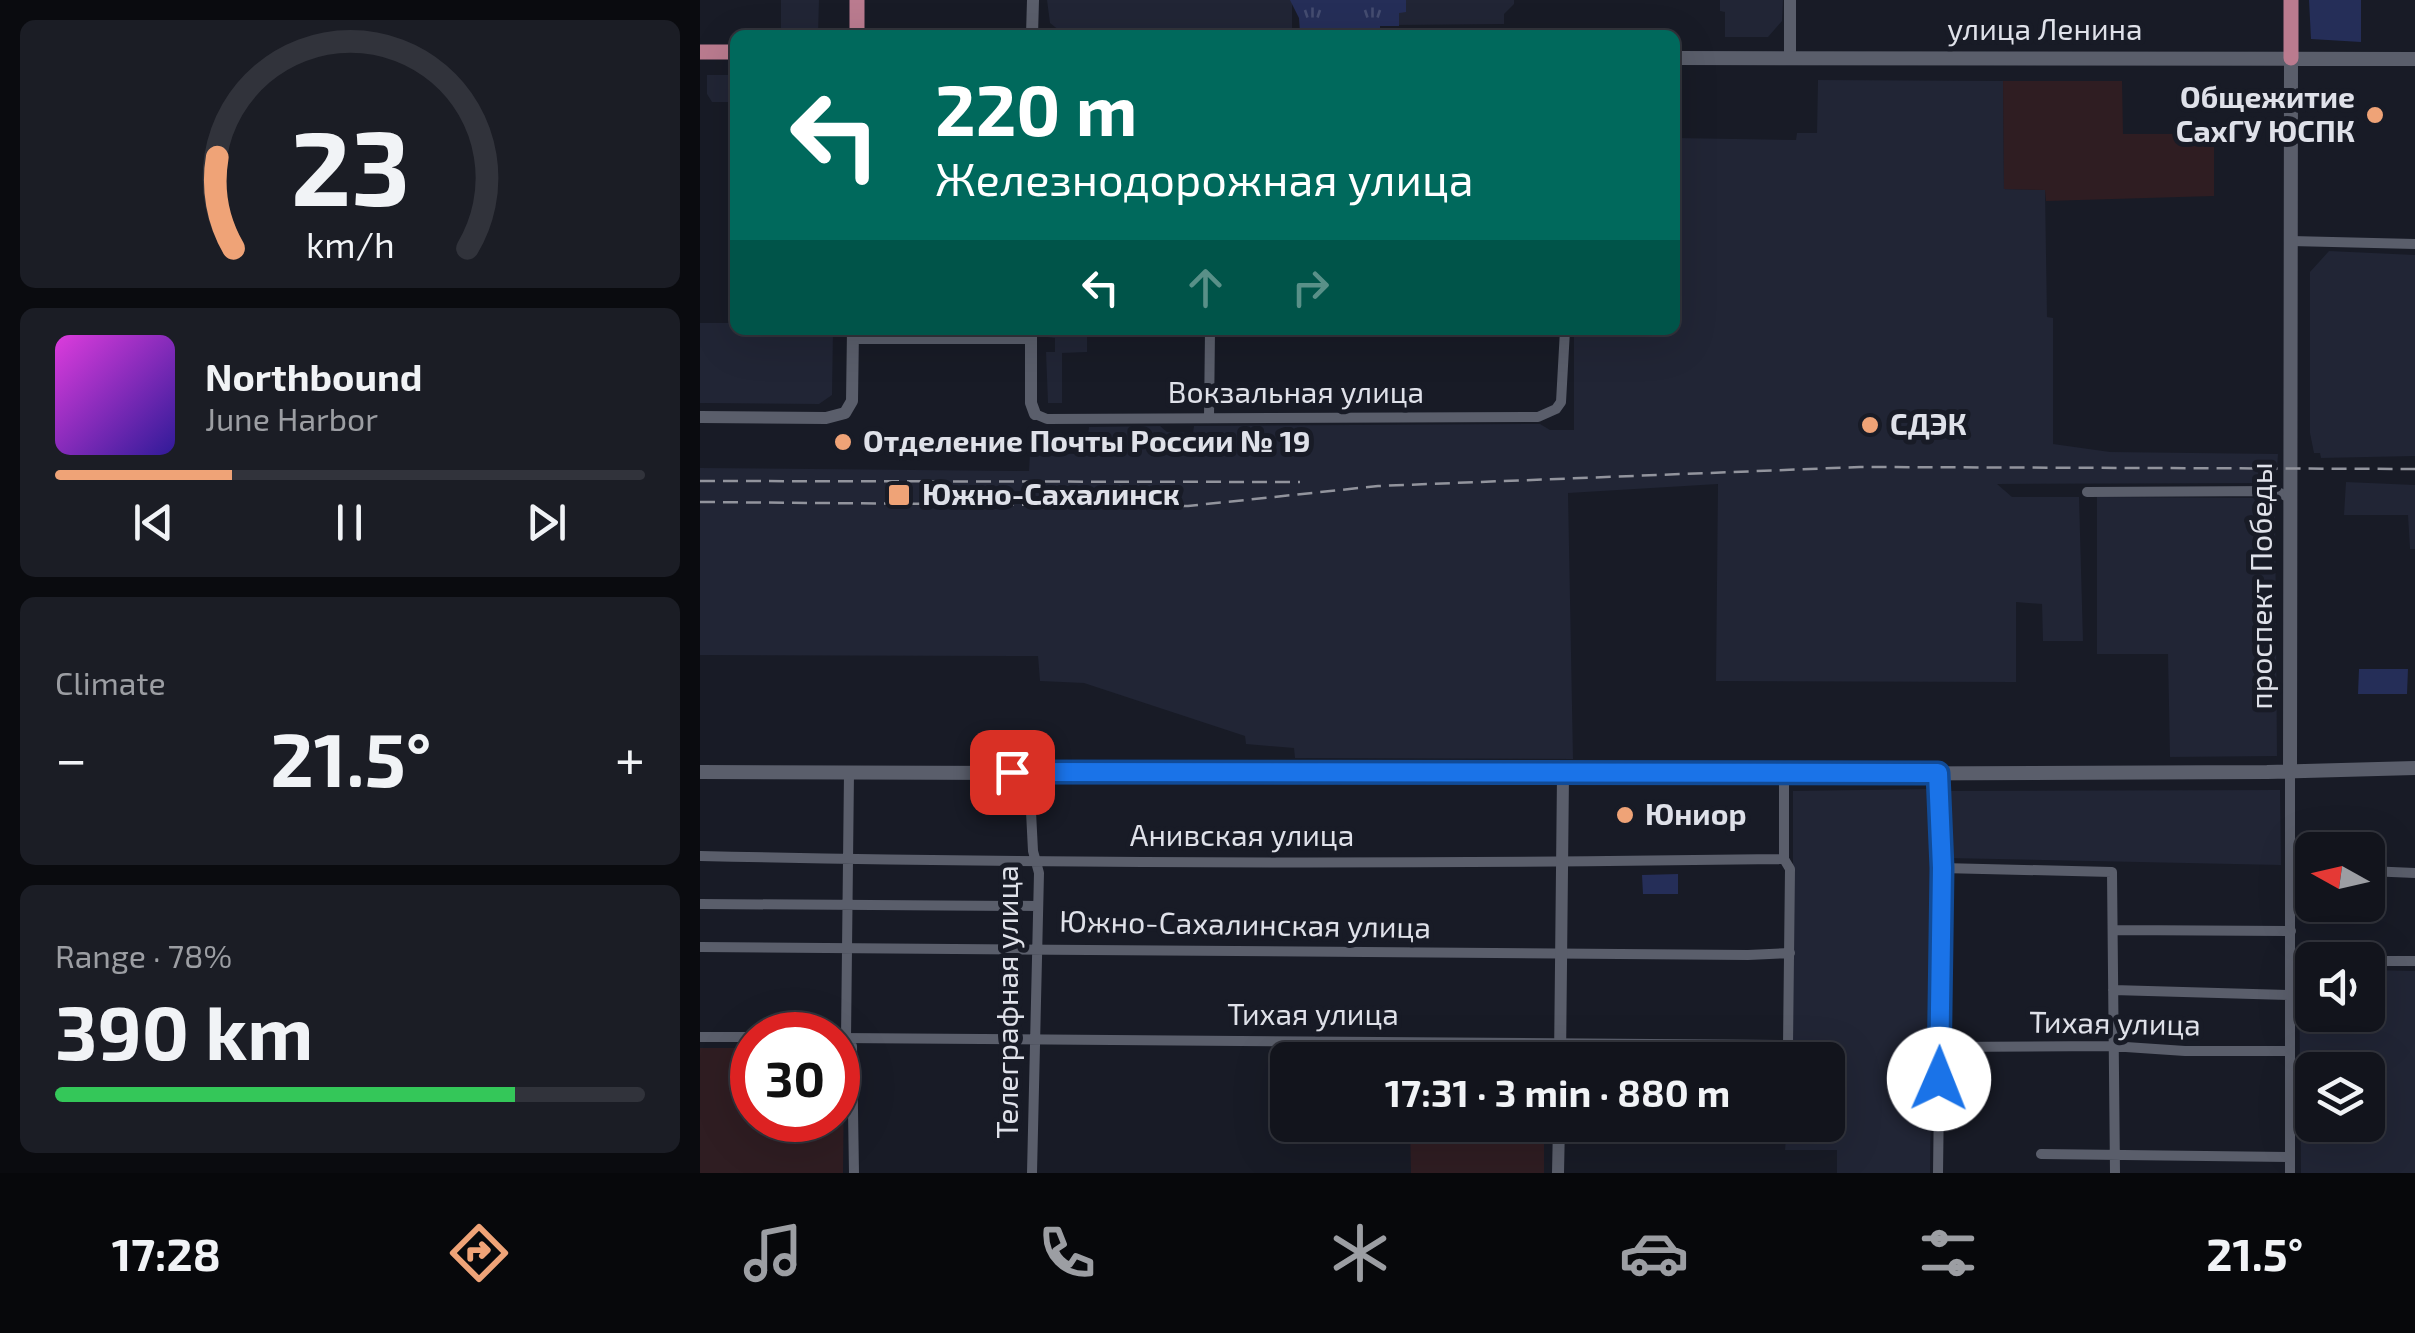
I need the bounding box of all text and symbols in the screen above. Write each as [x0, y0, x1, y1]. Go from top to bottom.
street label: улица Ленина [1947, 10, 2143, 47]
text: 220 m [935, 66, 1137, 150]
icon: left [770, 70, 900, 200]
place label: Общежитие СахГУ ЮСПК [2176, 78, 2355, 148]
text: 23 [290, 102, 410, 227]
marker: Общежитие СахГУ ЮСПК [2364, 104, 2386, 126]
text: Железнодорожная улица [935, 151, 1473, 205]
text: km/h [306, 222, 394, 265]
icon: left [1073, 260, 1128, 315]
icon: ahead [1178, 260, 1233, 315]
icon: right [1283, 260, 1338, 315]
text: Northbound [205, 353, 423, 399]
street label: Вокзальная улица [1168, 373, 1424, 410]
text: June Harbor [205, 399, 378, 437]
place label: СДЭК [1890, 405, 1967, 441]
marker: СДЭК [1859, 414, 1881, 436]
place label: Отделение Почты России № 19 [863, 422, 1310, 458]
marker: Отделение Почты России № 19 [832, 431, 854, 453]
street label: проспект Победы [2242, 462, 2278, 710]
place label: Южно-Сахалинск [922, 475, 1180, 511]
marker: Южно-Сахалинск [886, 482, 912, 508]
icon: previous [126, 495, 181, 550]
icon: pause [322, 495, 377, 550]
icon: next [519, 495, 574, 550]
text: Climate [55, 663, 166, 701]
text: 21.5° [270, 712, 432, 802]
text: − [55, 724, 87, 790]
text: + [615, 724, 645, 790]
pin [970, 730, 1055, 815]
icon: arrive [985, 745, 1040, 800]
place label: Юниор [1645, 795, 1747, 831]
marker: Юниор [1614, 804, 1636, 826]
street label: Анивская улица [1130, 816, 1354, 853]
north arrow [2295, 832, 2385, 922]
map controls [2295, 832, 2385, 1142]
street label: Телеграфная улица [988, 865, 1025, 1139]
street label: Южно-Сахалинская улица [1059, 902, 1431, 945]
text: Range · 78% [55, 936, 232, 974]
button: sound [2295, 942, 2385, 1032]
text: 390 km [55, 985, 313, 1075]
street label: Тихая улица [1227, 995, 1399, 1032]
street label: Тихая улица [2029, 1003, 2201, 1042]
speed limit sign: 30 [730, 1012, 860, 1142]
position arrow [1887, 1027, 1991, 1131]
button: layers [2295, 1052, 2385, 1142]
text: 17:31 · 3 min · 880 m [1385, 1069, 1730, 1115]
icon: directions [444, 1218, 514, 1288]
icon: music [738, 1218, 808, 1288]
icon: phone [1032, 1218, 1102, 1288]
icon: climate [1325, 1218, 1395, 1288]
icon: car [1619, 1218, 1689, 1288]
icon: filters [1913, 1218, 1983, 1288]
text: 17:28 [112, 1226, 221, 1280]
text: 21.5° [2206, 1226, 2303, 1280]

